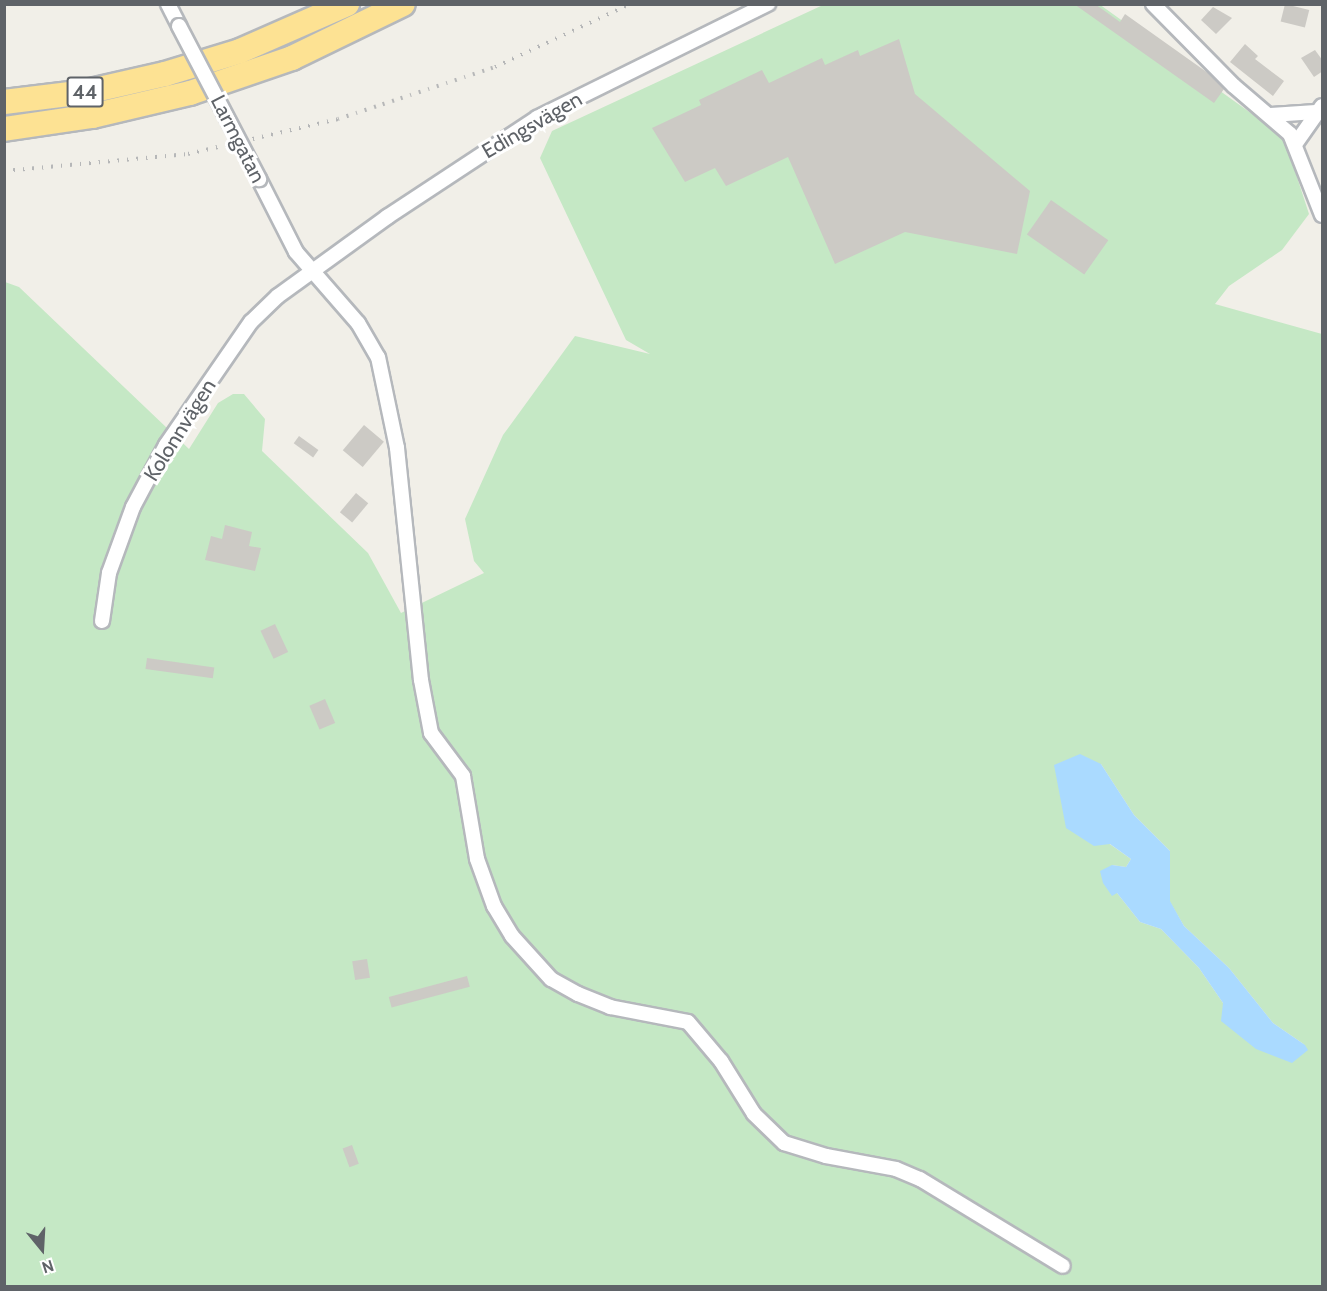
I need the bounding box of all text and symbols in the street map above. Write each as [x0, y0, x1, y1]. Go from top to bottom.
road number: 44 [66, 75, 104, 109]
street label: Edingsvägen [477, 86, 587, 164]
street label: Larmgatan [205, 91, 271, 187]
street label: Kolonnvägen [139, 374, 221, 486]
north arrow [12, 1219, 72, 1279]
text: N [39, 1256, 56, 1277]

